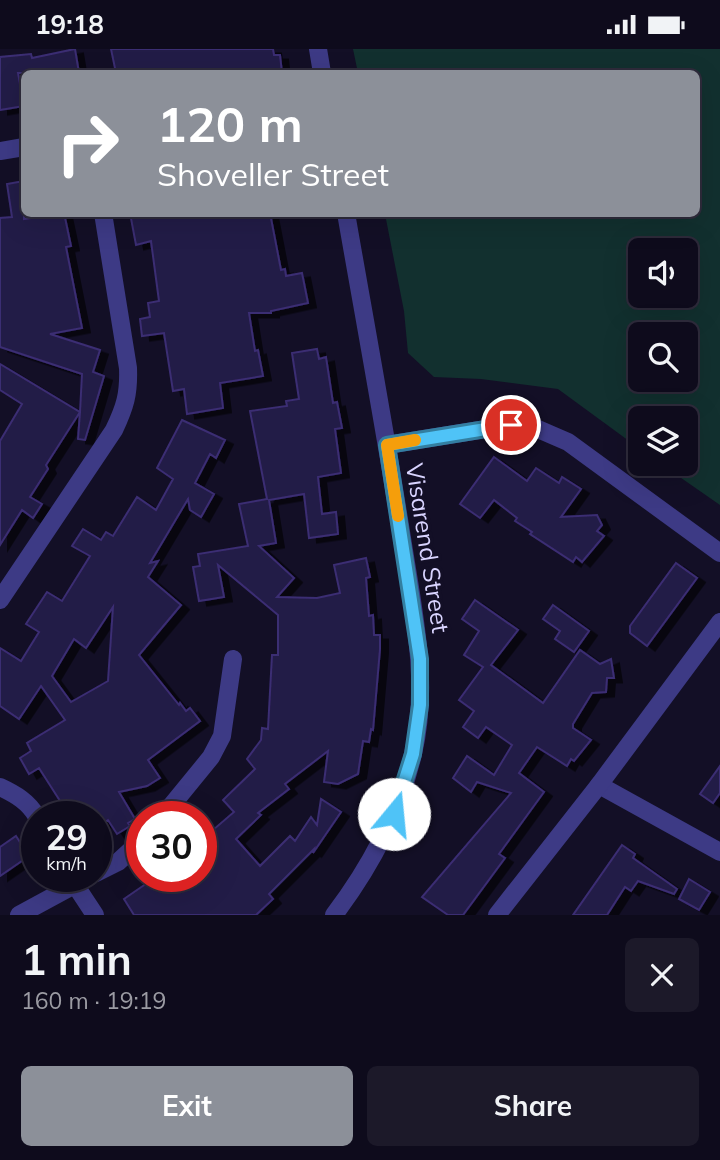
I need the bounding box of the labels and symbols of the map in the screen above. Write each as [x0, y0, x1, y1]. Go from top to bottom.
pin [481, 395, 541, 455]
street label: Visarend Street [400, 461, 456, 635]
position arrow [357, 777, 431, 851]
speed limit sign: 30 [126, 801, 217, 892]

